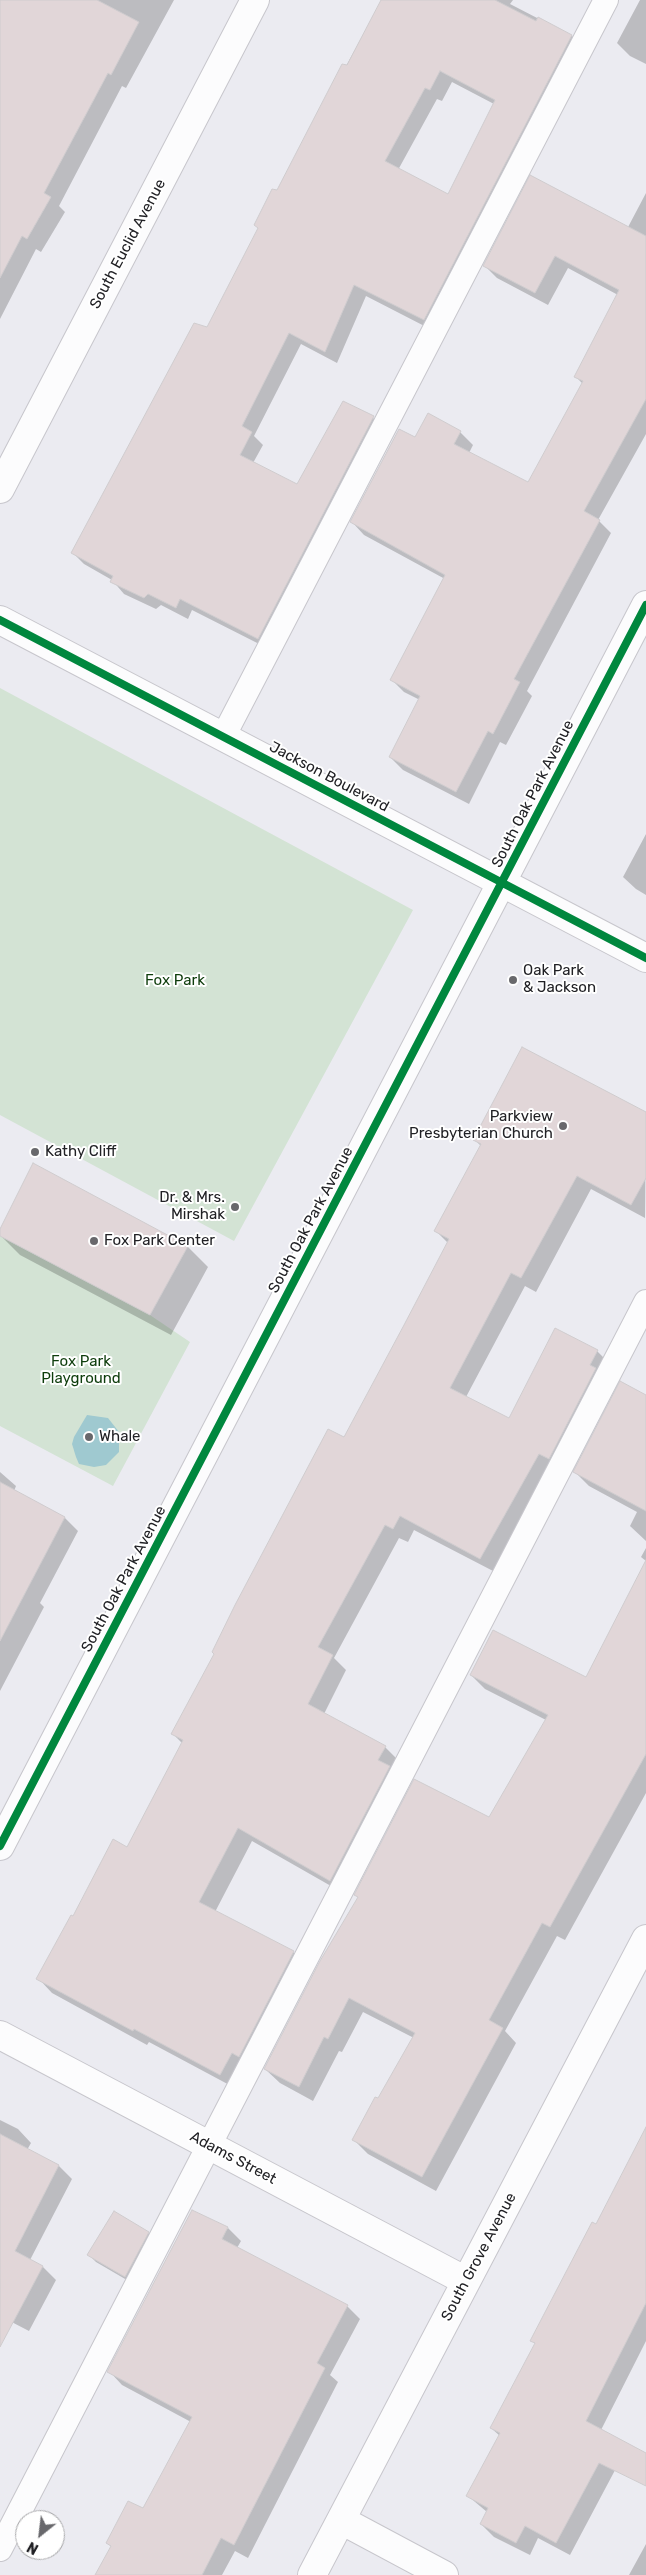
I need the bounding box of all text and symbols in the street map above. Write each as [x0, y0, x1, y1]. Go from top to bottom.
street label: South Euclid Avenue [86, 176, 170, 312]
street label: South Oak Park Avenue [488, 717, 578, 871]
street label: Jackson Boulevard [266, 738, 392, 816]
place label: Oak Park & Jackson [523, 962, 596, 997]
park label: Fox Park [145, 972, 205, 990]
marker: Oak Park & Jackson [507, 974, 519, 986]
place label: Parkview Presbyterian Church [409, 1108, 553, 1143]
marker: Parkview Presbyterian Church [557, 1120, 569, 1132]
place label: Kathy Cliff [45, 1143, 116, 1161]
street label: South Oak Park Avenue [265, 1144, 357, 1296]
marker: Kathy Cliff [29, 1146, 41, 1158]
place label: Dr. & Mrs. Mirshak [159, 1189, 225, 1224]
marker: Dr. & Mrs. Mirshak [229, 1201, 241, 1213]
place label: Fox Park Center [104, 1232, 215, 1250]
marker: Fox Park Center [88, 1235, 100, 1247]
park label: Fox Park Playground [41, 1353, 121, 1388]
place label: Whale [99, 1428, 140, 1446]
marker: Whale [83, 1431, 95, 1443]
street label: South Oak Park Avenue [78, 1503, 170, 1655]
street label: Adams Street [187, 2128, 279, 2188]
street label: South Grove Avenue [438, 2190, 520, 2324]
north arrow [15, 2510, 65, 2560]
text: N [24, 2538, 42, 2558]

